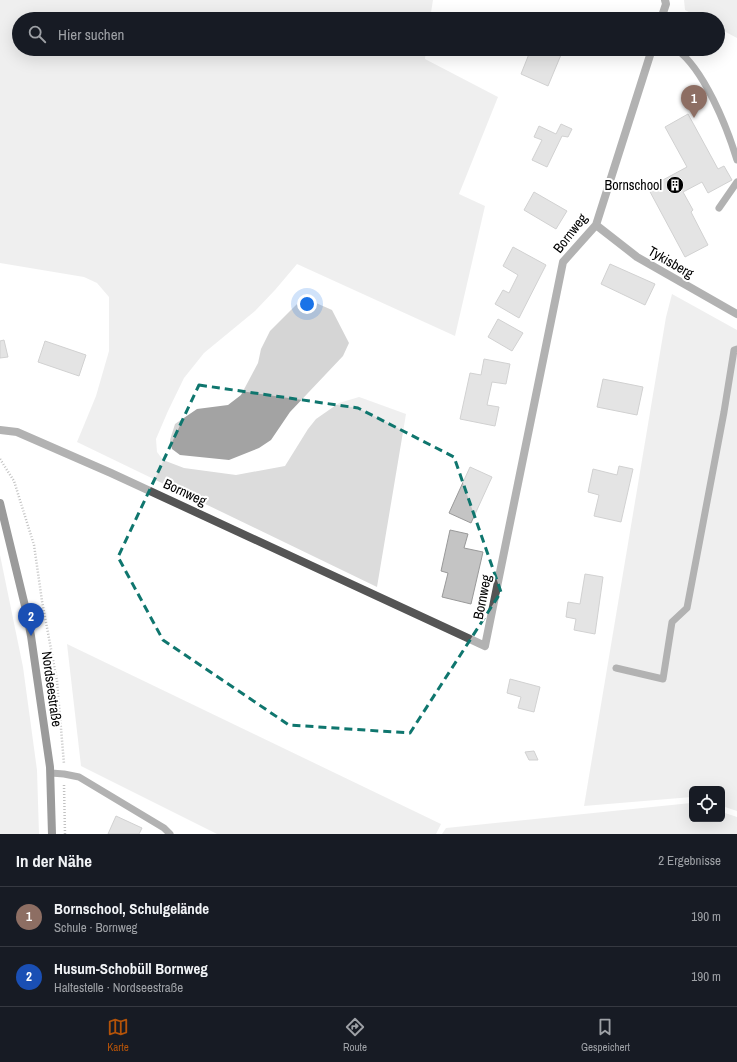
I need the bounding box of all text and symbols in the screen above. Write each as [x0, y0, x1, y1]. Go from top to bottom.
search box [12, 12, 725, 56]
icon: search [26, 23, 48, 45]
text: Hier suchen [58, 24, 124, 45]
pin: 1 [681, 85, 707, 118]
building icon: Bornschool [665, 175, 685, 195]
place label: Bornschool [605, 176, 662, 194]
street label: Bornweg [549, 209, 591, 256]
street label: Tykisberg [645, 242, 698, 283]
your location [297, 294, 317, 314]
street label: Bornweg [161, 474, 210, 510]
street label: Bornweg [469, 572, 495, 621]
pin: 2 [18, 603, 44, 636]
street label: Nordseestraße [38, 650, 66, 728]
map controls [689, 786, 725, 822]
button: locate [689, 786, 725, 822]
text: In der Nähe [16, 849, 92, 872]
text: 2 Ergebnisse [658, 852, 721, 869]
text: Bornschool, Schulgelände [54, 898, 209, 919]
text: 1 [26, 908, 32, 925]
text: 190 m [691, 908, 721, 925]
text: Schule · Bornweg [54, 919, 138, 936]
text: Husum-Schobüll Bornweg [54, 958, 208, 979]
text: 2 [26, 968, 32, 985]
text: 190 m [691, 968, 721, 985]
text: Haltestelle · Nordseestraße [54, 979, 183, 996]
tab: Karte [107, 1016, 129, 1054]
tab: Route [343, 1016, 367, 1054]
tab: Gespeichert [581, 1016, 630, 1054]

